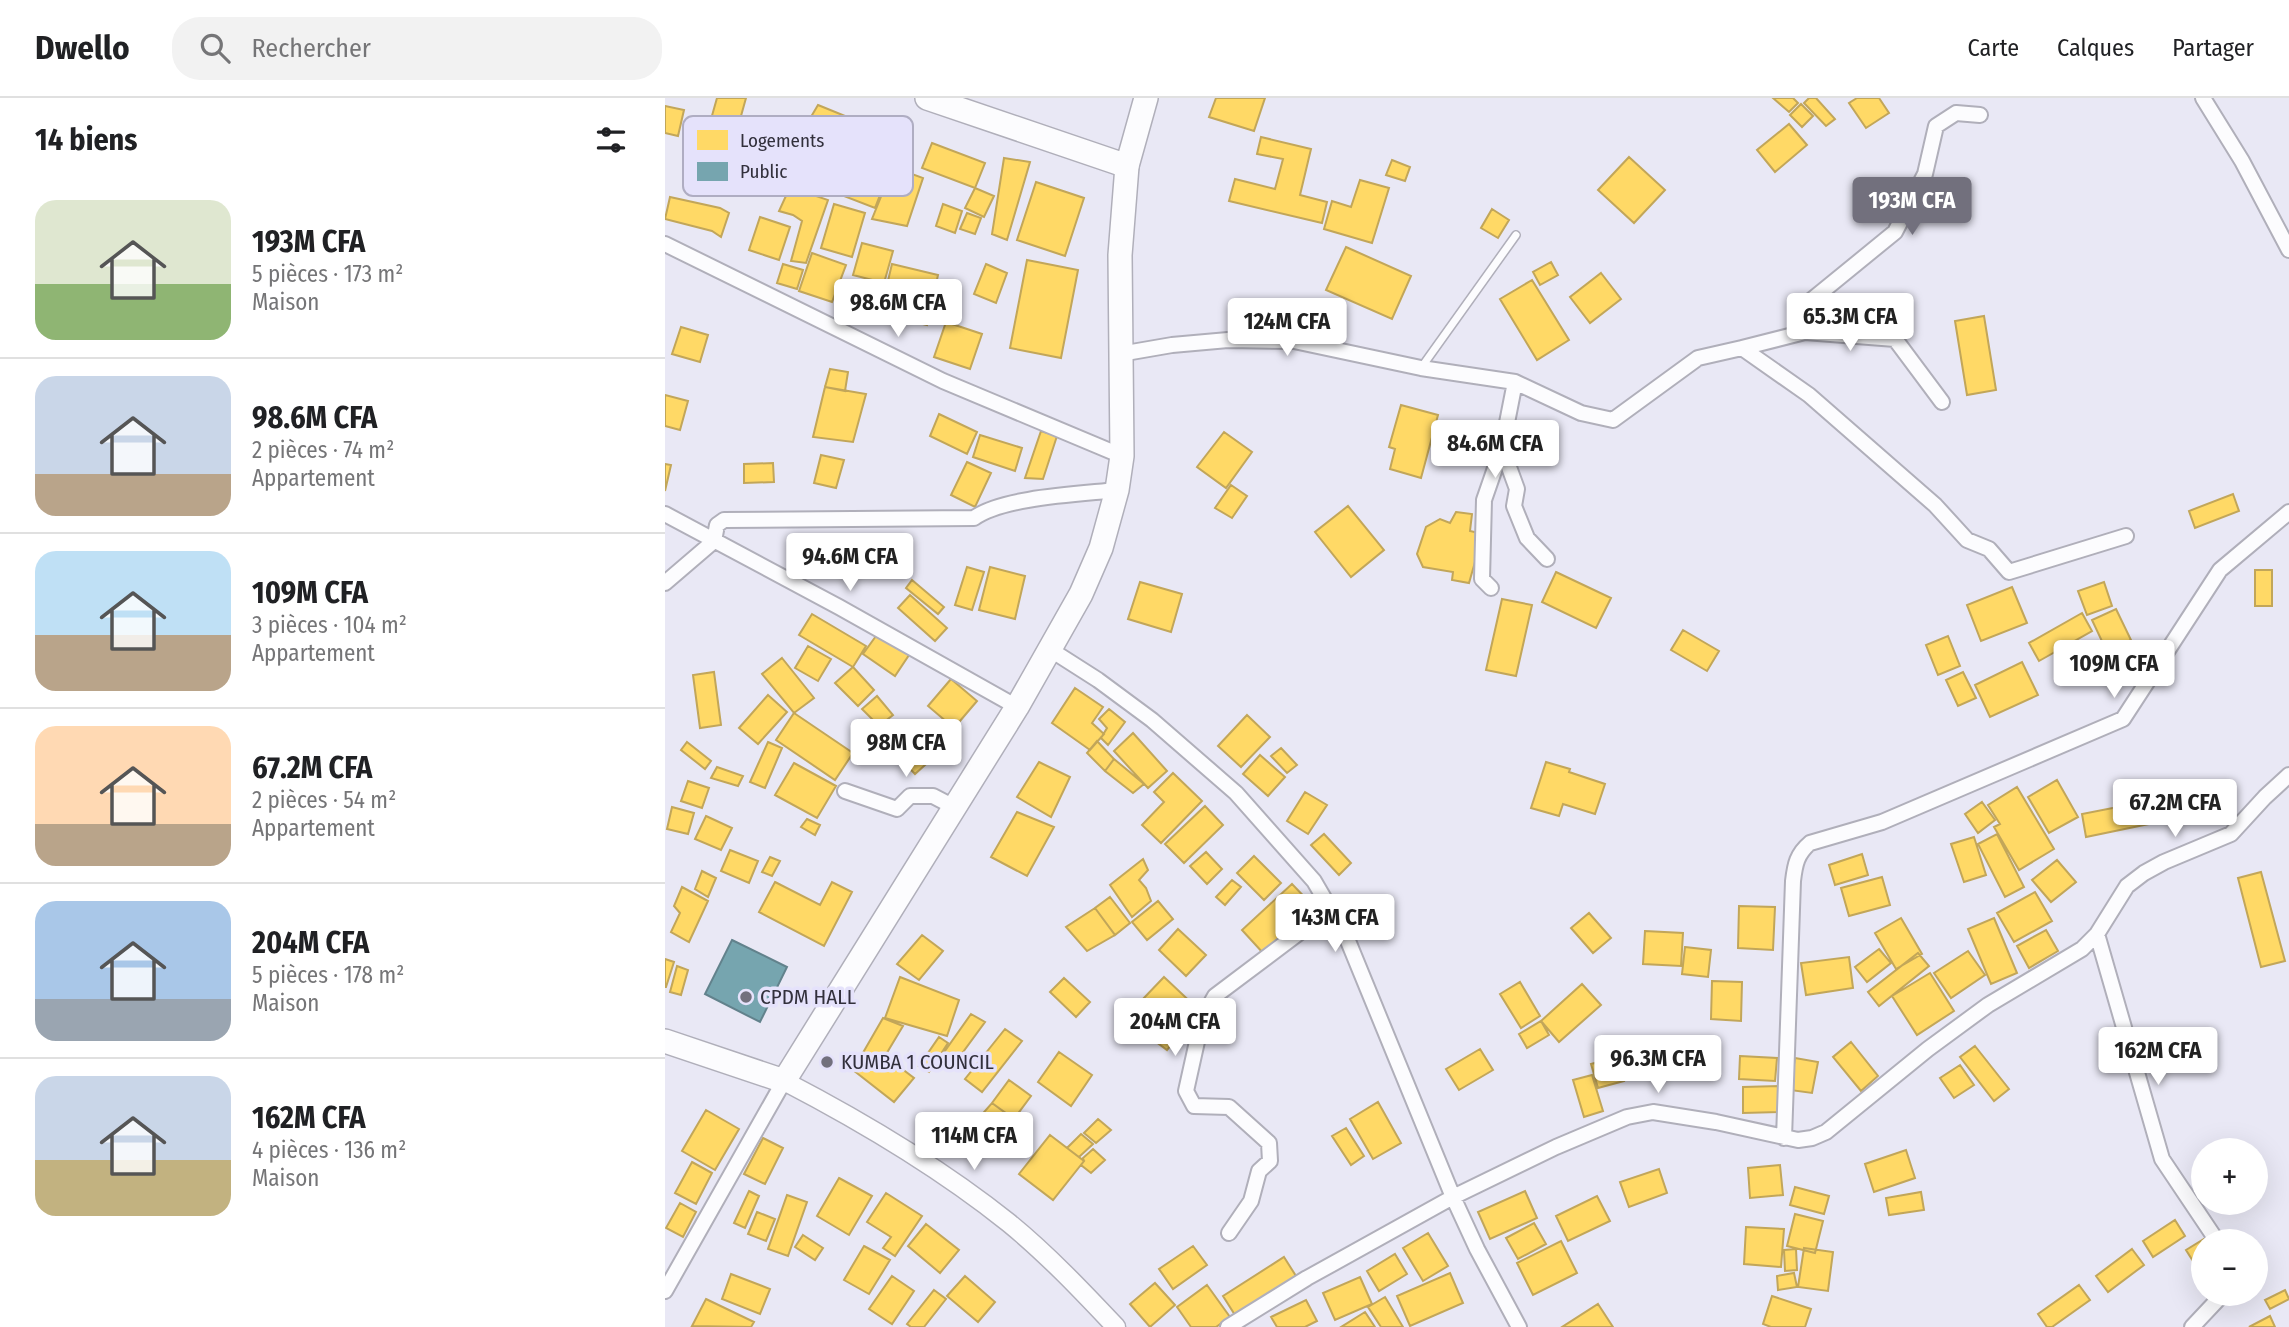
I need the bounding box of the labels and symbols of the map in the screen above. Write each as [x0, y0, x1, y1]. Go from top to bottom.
legend [683, 116, 913, 196]
text: Logements [740, 129, 824, 152]
text: Public [740, 160, 787, 183]
pin: 193M CFA [1840, 178, 1984, 237]
pin: 98.6M CFA [818, 280, 978, 339]
pin: 65.3M CFA [1770, 294, 1930, 353]
pin: 124M CFA [1215, 299, 1359, 358]
pin: 84.6M CFA [1415, 420, 1575, 480]
pin: 94.6M CFA [770, 533, 930, 593]
pin: 109M CFA [2042, 640, 2186, 700]
pin: 98M CFA [841, 720, 971, 779]
pin: 67.2M CFA [2095, 780, 2255, 839]
pin: 143M CFA [1263, 894, 1407, 954]
place label: CPDM HALL [760, 984, 857, 1010]
marker: CPDM HALL [738, 989, 754, 1005]
pin: 204M CFA [1103, 998, 1247, 1058]
pin: 162M CFA [2086, 1028, 2230, 1087]
pin: 96.3M CFA [1578, 1035, 1738, 1095]
place label: KUMBA 1 COUNCIL [841, 1049, 994, 1075]
marker: KUMBA 1 COUNCIL [819, 1054, 835, 1070]
pin: 114M CFA [902, 1112, 1046, 1172]

